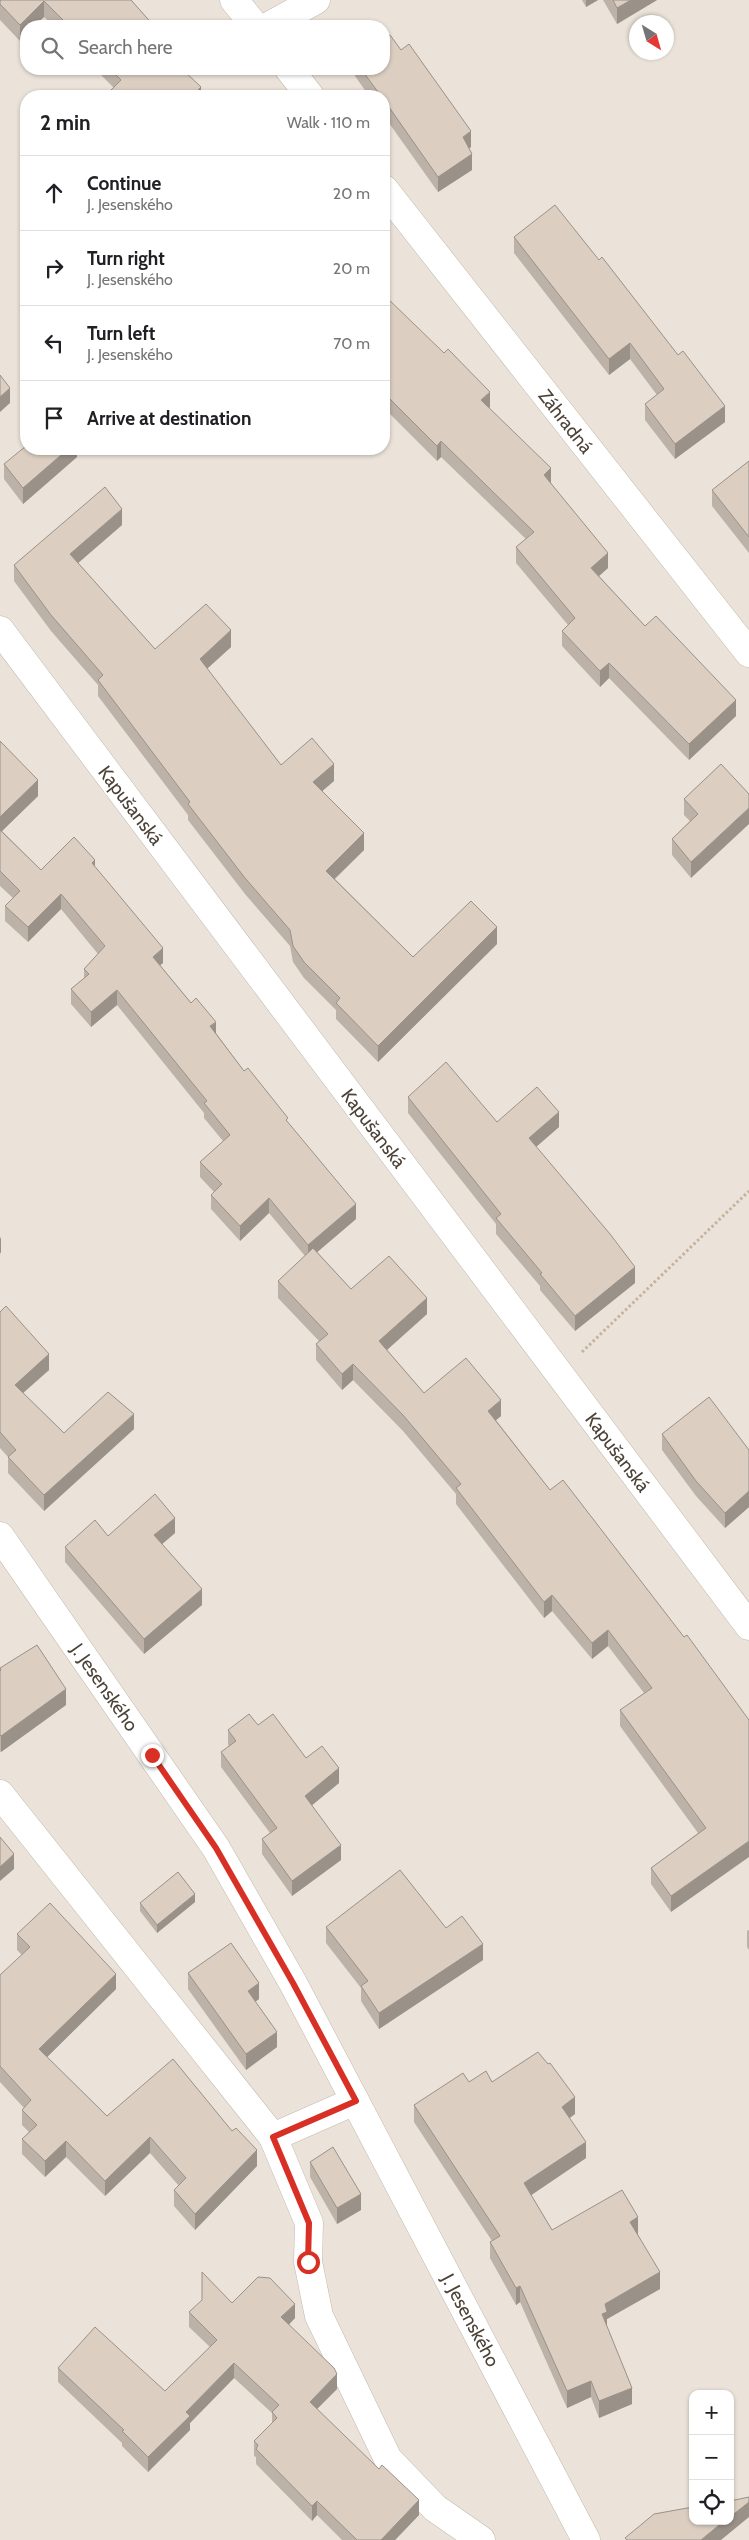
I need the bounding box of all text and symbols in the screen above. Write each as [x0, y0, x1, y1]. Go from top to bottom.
north arrow [629, 15, 674, 60]
search box [20, 20, 390, 75]
icon: search [38, 34, 66, 62]
text: Search here [78, 36, 172, 59]
text: 2 min [40, 110, 91, 135]
text: Walk · 110 m [287, 113, 370, 132]
text: Continue [87, 172, 161, 195]
icon: ahead [40, 179, 68, 207]
text: 20 m [333, 184, 370, 203]
text: J. Jesenského [87, 195, 173, 214]
text: Turn right [87, 247, 165, 270]
icon: right [40, 254, 68, 282]
text: 20 m [333, 259, 370, 278]
text: J. Jesenského [87, 270, 173, 289]
text: Turn left [87, 322, 155, 345]
icon: left [40, 329, 68, 357]
text: 70 m [333, 334, 370, 353]
text: J. Jesenského [87, 345, 173, 364]
street label: Záhradná [533, 385, 598, 458]
icon: arrive [40, 404, 68, 432]
text: Arrive at destination [87, 407, 251, 430]
street label: Kapušanská [93, 761, 168, 850]
street label: Kapušanská [336, 1084, 411, 1173]
street label: Kapušanská [580, 1408, 655, 1497]
street label: J. Jesenského [65, 1638, 143, 1736]
route end [141, 1744, 164, 1767]
route start [297, 2251, 320, 2274]
street label: J. Jesenského [436, 2269, 505, 2371]
map controls [689, 2390, 734, 2525]
button: + [689, 2390, 734, 2435]
button: − [689, 2435, 734, 2480]
button: locate [689, 2480, 734, 2525]

